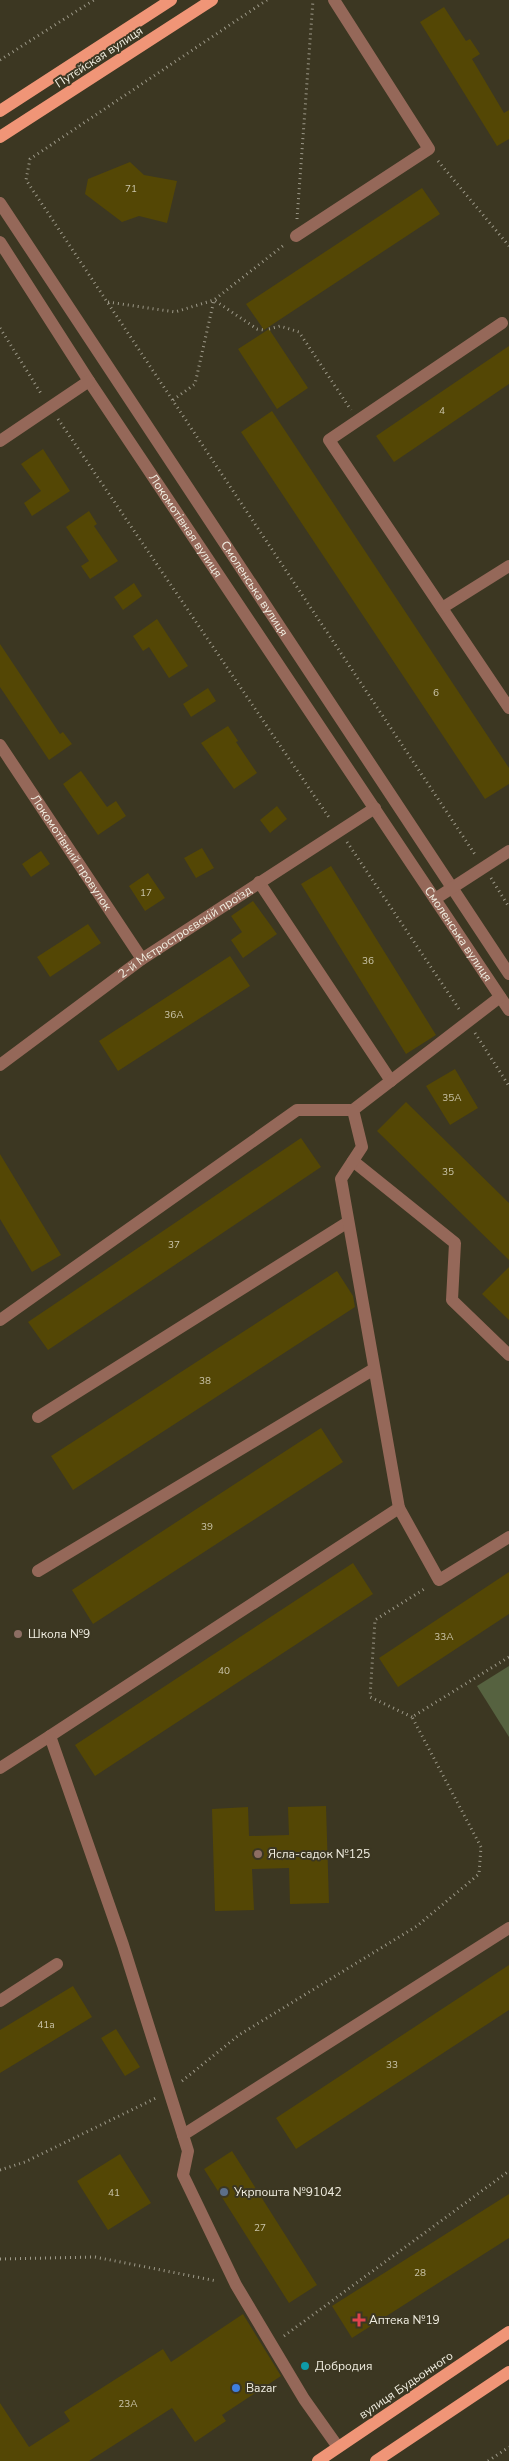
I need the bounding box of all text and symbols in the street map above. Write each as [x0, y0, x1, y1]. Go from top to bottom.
street label: Путєйская вулиця [52, 23, 146, 91]
house number: 71 [125, 182, 137, 196]
house number: 4 [439, 404, 445, 418]
street label: Локомотівная вулиця [145, 471, 226, 581]
street label: Смоленська вулиця [217, 538, 292, 639]
house number: 6 [433, 686, 439, 700]
street label: Локомотівний провулок [27, 791, 116, 914]
street label: 2-й Мєтростроєвскій проїзд [115, 882, 255, 982]
street label: Смоленська вулиця [421, 883, 496, 985]
house number: 17 [140, 886, 152, 900]
house number: 36 [362, 954, 374, 968]
house number: 36А [164, 1008, 184, 1022]
house number: 35А [442, 1091, 462, 1105]
house number: 35 [442, 1165, 454, 1179]
house number: 37 [168, 1238, 180, 1252]
house number: 38 [199, 1374, 211, 1388]
house number: 39 [201, 1520, 213, 1534]
place label: Школа №9 [28, 1626, 90, 1642]
marker: Школа №9 [12, 1628, 24, 1640]
house number: 33А [434, 1630, 454, 1644]
house number: 40 [218, 1664, 230, 1678]
place label: Ясла-садок №125 [268, 1846, 370, 1862]
marker: Ясла-садок №125 [252, 1848, 264, 1860]
house number: 41а [37, 2018, 55, 2032]
house number: 33 [386, 2058, 398, 2072]
place label: Укрпошта №91042 [233, 2184, 342, 2200]
house number: 41 [108, 2186, 120, 2200]
marker: Укрпошта №91042 [218, 2186, 230, 2198]
house number: 27 [254, 2221, 266, 2235]
house number: 28 [414, 2266, 426, 2280]
place label: Аптека №19 [369, 2312, 440, 2328]
marker: Аптека №19 [353, 2314, 365, 2326]
street label: вулиця Будьонного [356, 2347, 456, 2423]
place label: Добродия [315, 2358, 372, 2374]
marker: Добродия [299, 2360, 311, 2372]
place label: Bazar [246, 2380, 277, 2396]
marker: Bazar [230, 2382, 242, 2394]
house number: 23А [118, 2397, 138, 2411]

